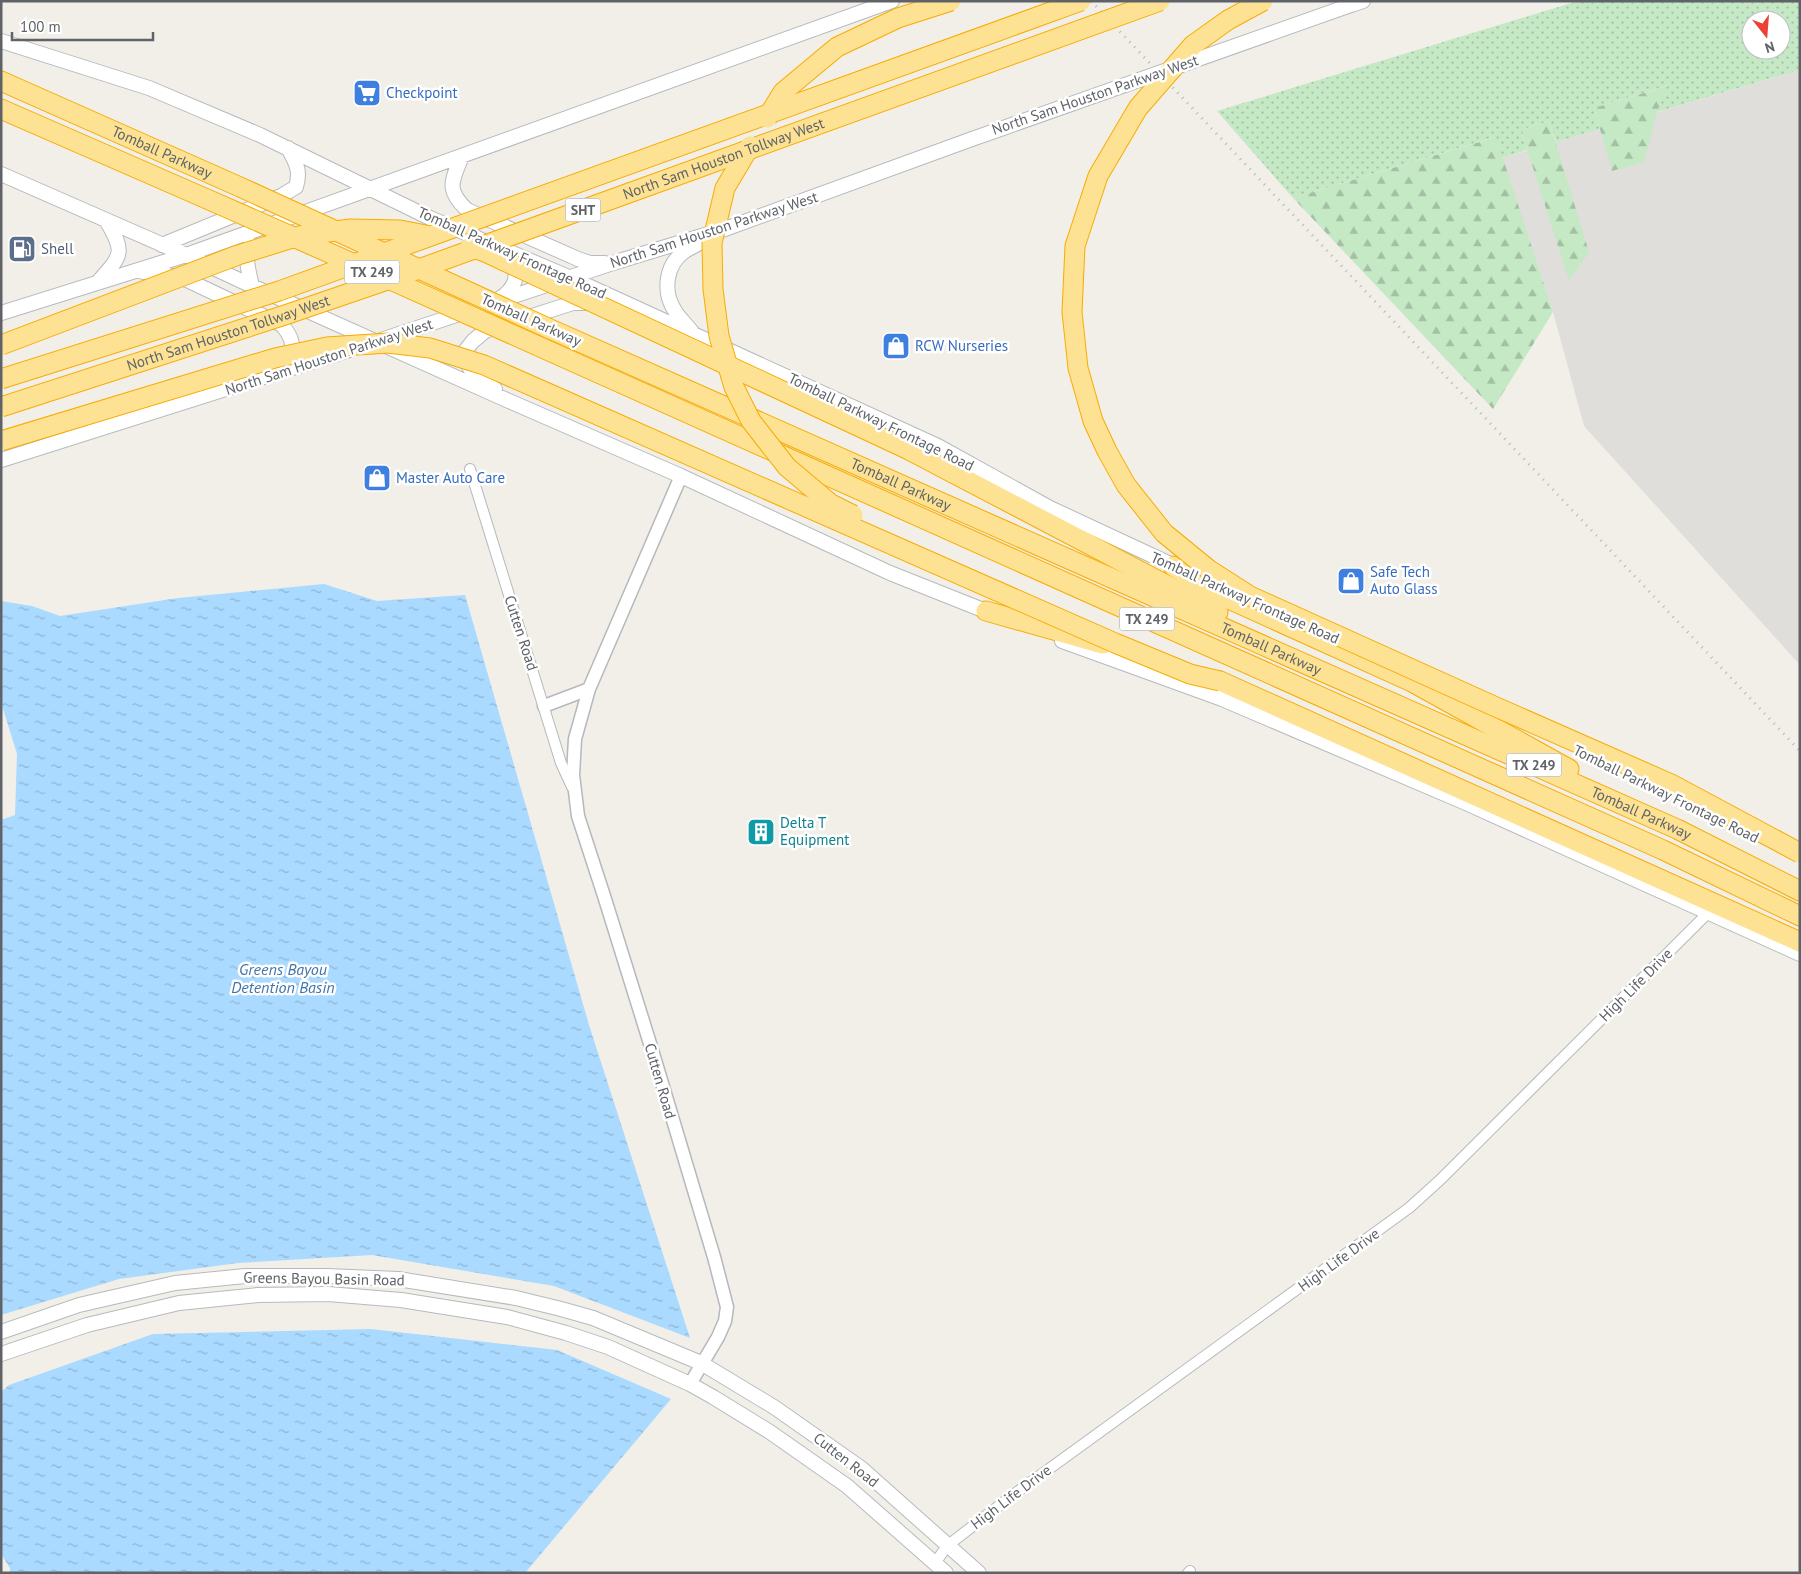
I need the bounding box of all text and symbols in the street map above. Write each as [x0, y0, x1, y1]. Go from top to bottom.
scale bar [12, 10, 154, 42]
north arrow [1741, 10, 1791, 60]
text: 100 m [20, 17, 61, 36]
text: N [1763, 37, 1777, 57]
street label: North Sam Houston Parkway West [989, 50, 1201, 139]
supermarket icon: Checkpoint [352, 78, 382, 108]
place label: Checkpoint [386, 83, 458, 102]
street label: North Sam Houston Tollway West [620, 113, 827, 203]
street label: Tomball Parkway [109, 121, 215, 182]
street label: North Sam Houston Parkway West [608, 187, 820, 272]
road number: SHT [566, 198, 600, 222]
street label: Tomball Parkway Frontage Road [415, 202, 609, 303]
fuel station icon: Shell [7, 234, 37, 264]
place label: Shell [41, 239, 74, 258]
road number: TX 249 [344, 260, 400, 284]
street label: Tomball Parkway [478, 289, 584, 350]
street label: North Sam Houston Tollway West [124, 290, 332, 375]
street label: North Sam Houston Parkway West [223, 314, 435, 399]
shop icon: RCW Nurseries [881, 331, 911, 361]
place label: RCW Nurseries [915, 336, 1008, 355]
street label: Tomball Parkway Frontage Road [785, 368, 977, 475]
street label: Tomball Parkway [848, 454, 954, 515]
shop icon: Master Auto Care [362, 463, 392, 493]
place label: Master Auto Care [396, 468, 505, 487]
street label: Tomball Parkway Frontage Road [1148, 548, 1342, 648]
place label: Safe Tech Auto Glass [1370, 562, 1437, 598]
shop icon: Safe Tech Auto Glass [1336, 566, 1366, 596]
street label: Cutten Road [500, 593, 543, 673]
road number: TX 249 [1120, 608, 1174, 630]
street label: Tomball Parkway [1219, 619, 1325, 679]
street label: Tomball Parkway Frontage Road [1570, 741, 1762, 847]
road number: TX 249 [1506, 754, 1562, 776]
street label: Tomball Parkway [1588, 783, 1694, 845]
place label: Delta T Equipment [780, 813, 849, 849]
building icon: Delta T Equipment [746, 817, 776, 847]
street label: High Life Drive [1595, 944, 1676, 1025]
water label: Greens Bayou Detention Basin [231, 959, 335, 997]
street label: Cutten Road [641, 1041, 680, 1121]
street label: High Life Drive [1294, 1224, 1383, 1295]
street label: Greens Bayou Basin Road [243, 1268, 405, 1289]
street label: Cutten Road [810, 1428, 883, 1491]
street label: High Life Drive [967, 1460, 1055, 1533]

